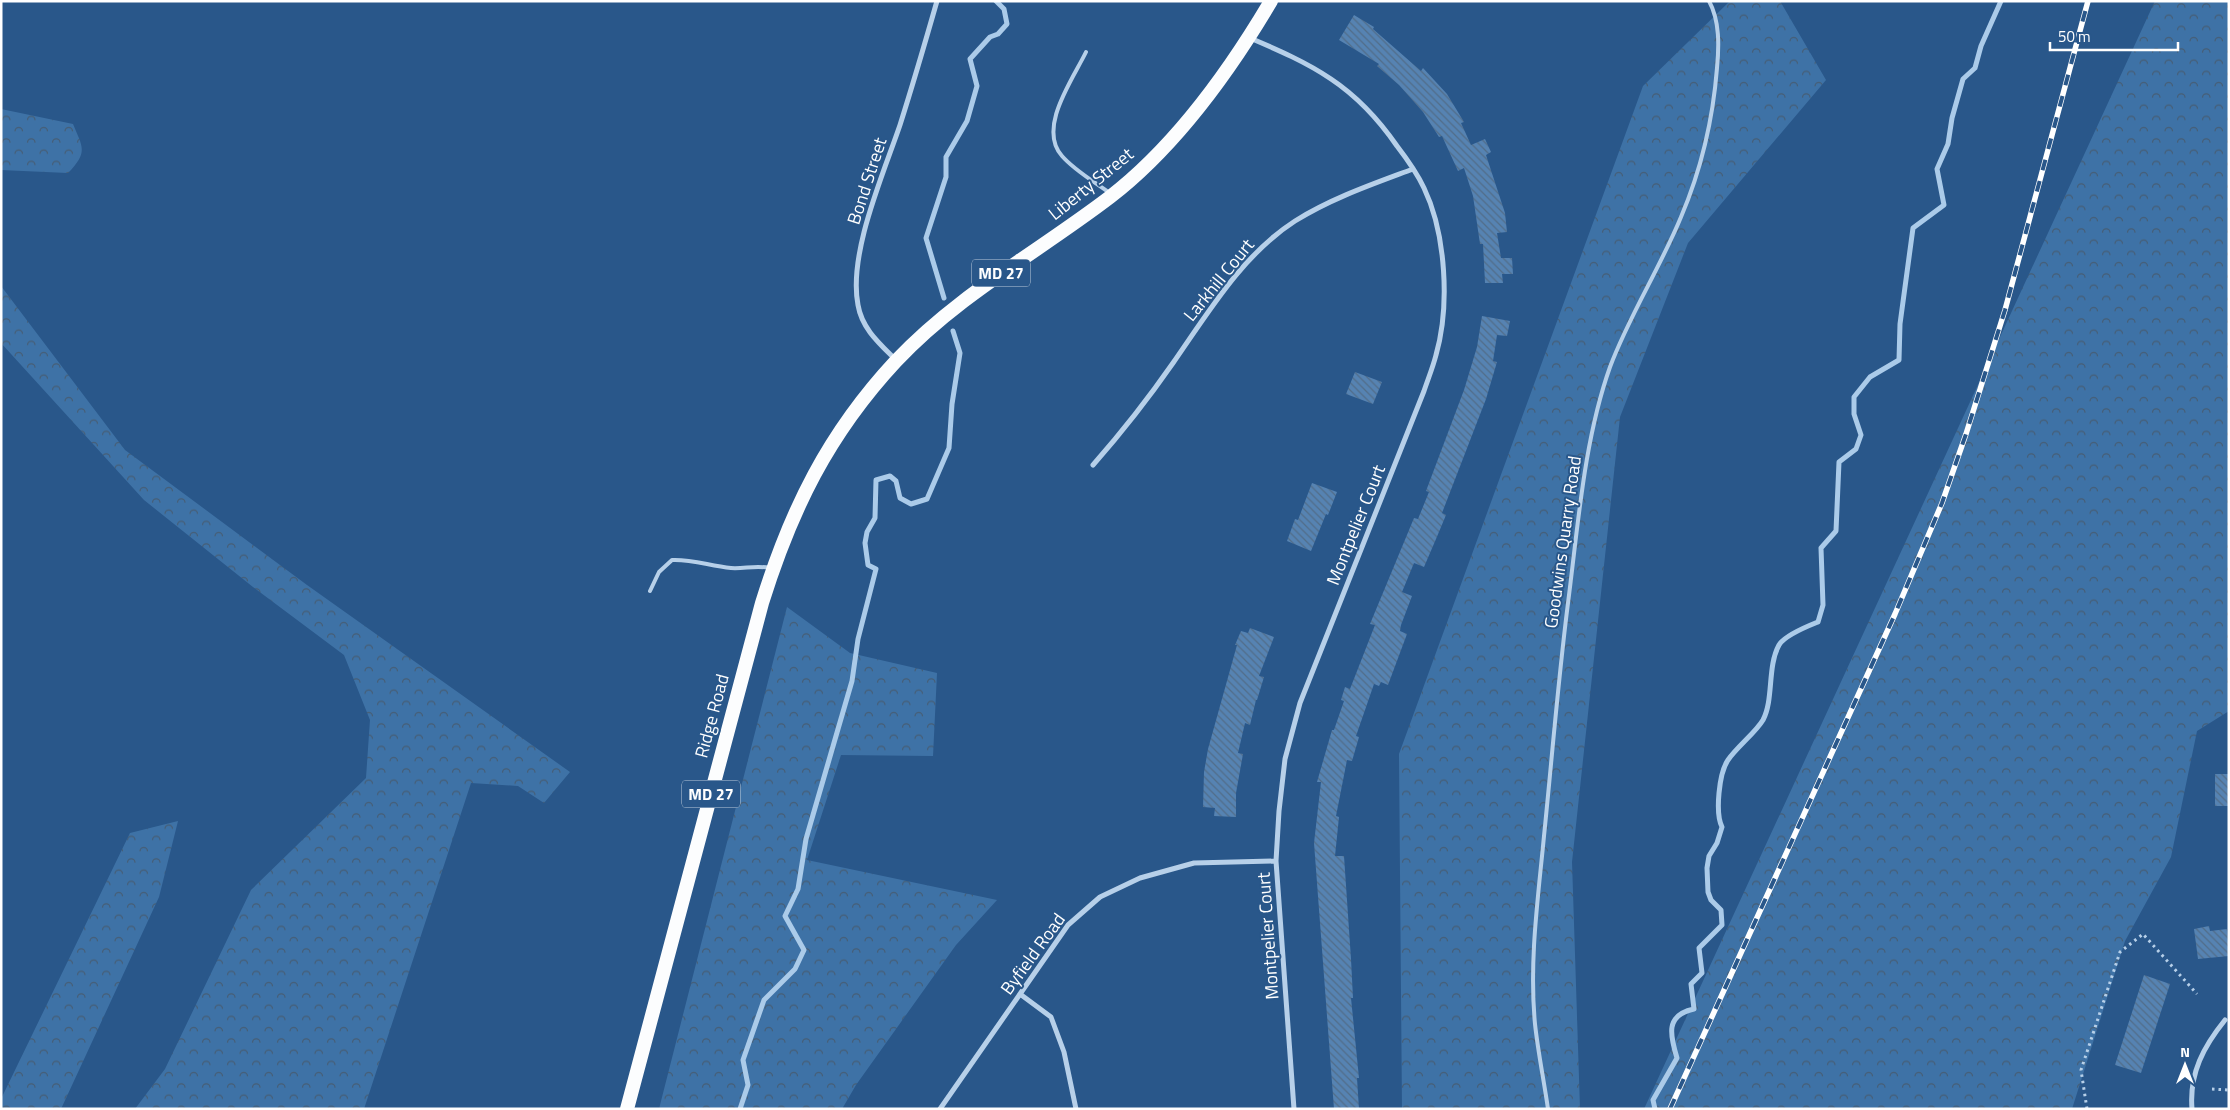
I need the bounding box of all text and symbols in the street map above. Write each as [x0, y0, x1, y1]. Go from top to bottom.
scale bar [2050, 20, 2178, 52]
text: 50 m [2058, 25, 2091, 48]
street label: Bond Street [840, 133, 894, 228]
street label: Liberty Street [1042, 140, 1140, 226]
street label: Larkhill Court [1177, 232, 1261, 327]
road number: MD 27 [972, 260, 1030, 286]
street label: Goodwins Quarry Road [1537, 454, 1588, 630]
street label: Montpelier Court [1319, 460, 1392, 589]
street label: Ridge Road [687, 671, 736, 761]
road number: MD 27 [682, 781, 740, 808]
street label: Montpelier Court [1250, 871, 1285, 1001]
street label: Byfield Road [994, 907, 1072, 1000]
north arrow [2160, 1040, 2210, 1090]
text: N [2180, 1041, 2190, 1062]

